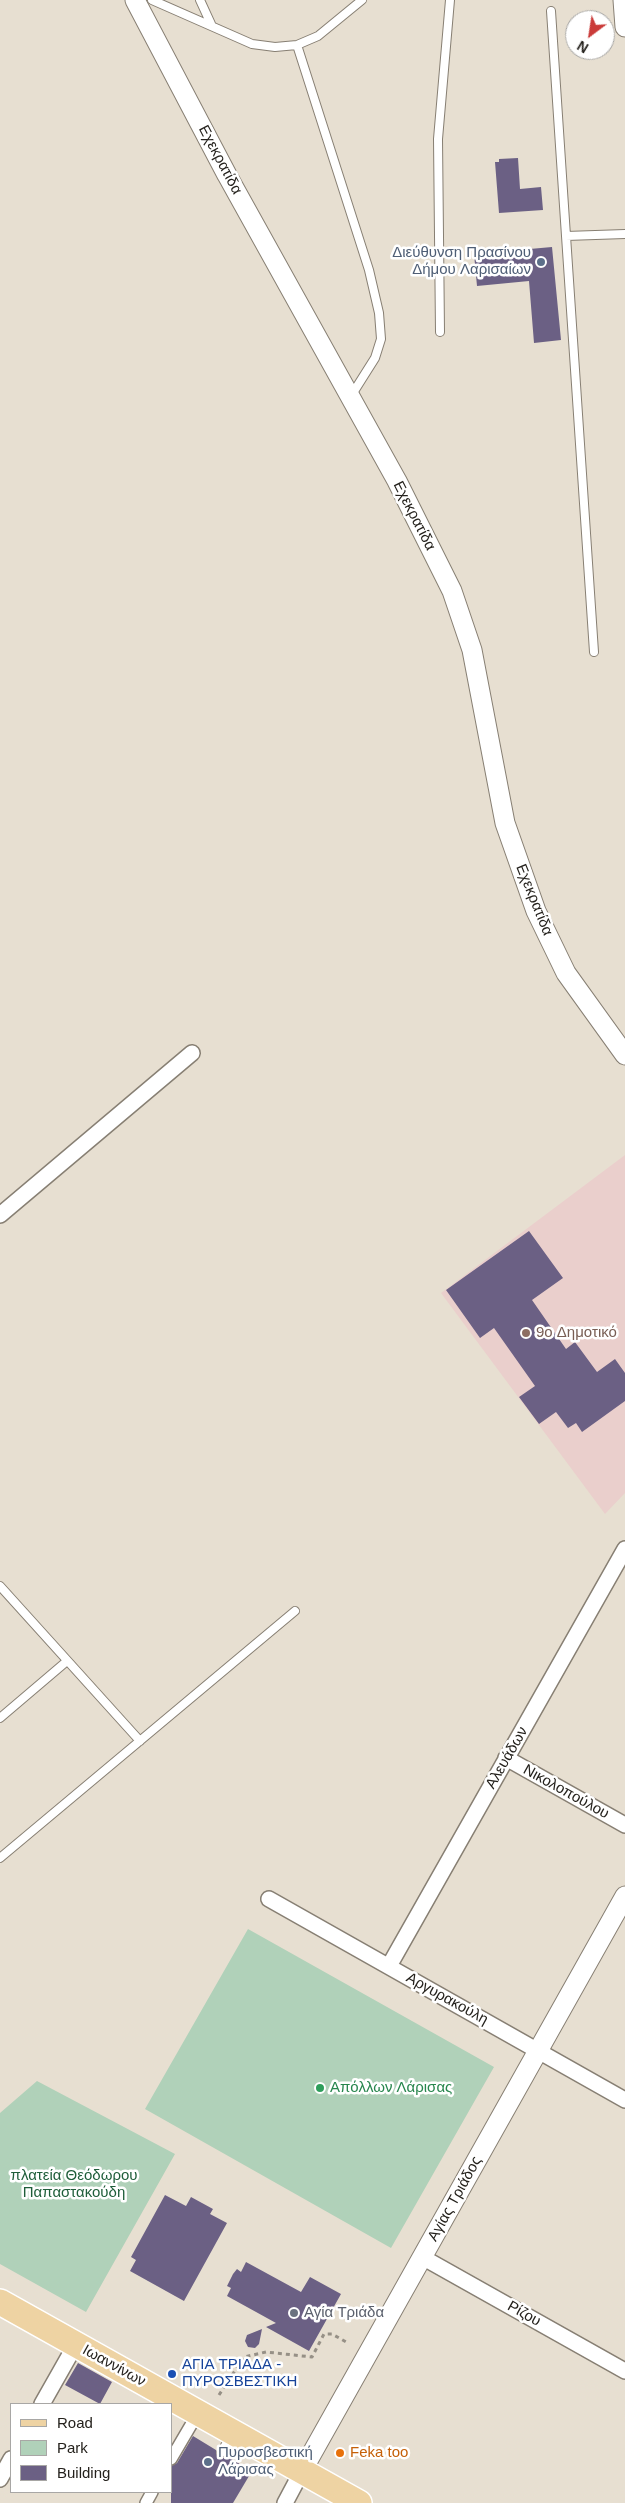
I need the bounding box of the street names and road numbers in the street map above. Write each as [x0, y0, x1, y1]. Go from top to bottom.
street label: Εχεκρατίδα [194, 122, 246, 198]
street label: Εχεκρατίδα [389, 478, 439, 554]
street label: Εχεκρατίδα [512, 862, 556, 938]
street label: Αλευάδων [482, 1724, 532, 1792]
street label: Νικολοπούλου [520, 1761, 612, 1823]
street label: Αργυρακούλη [403, 1969, 491, 2029]
street label: Αγίας Τριάδος [424, 2153, 486, 2245]
street label: Ρίζου [504, 2298, 544, 2330]
street label: Ιωαννίνων [79, 2341, 149, 2391]

